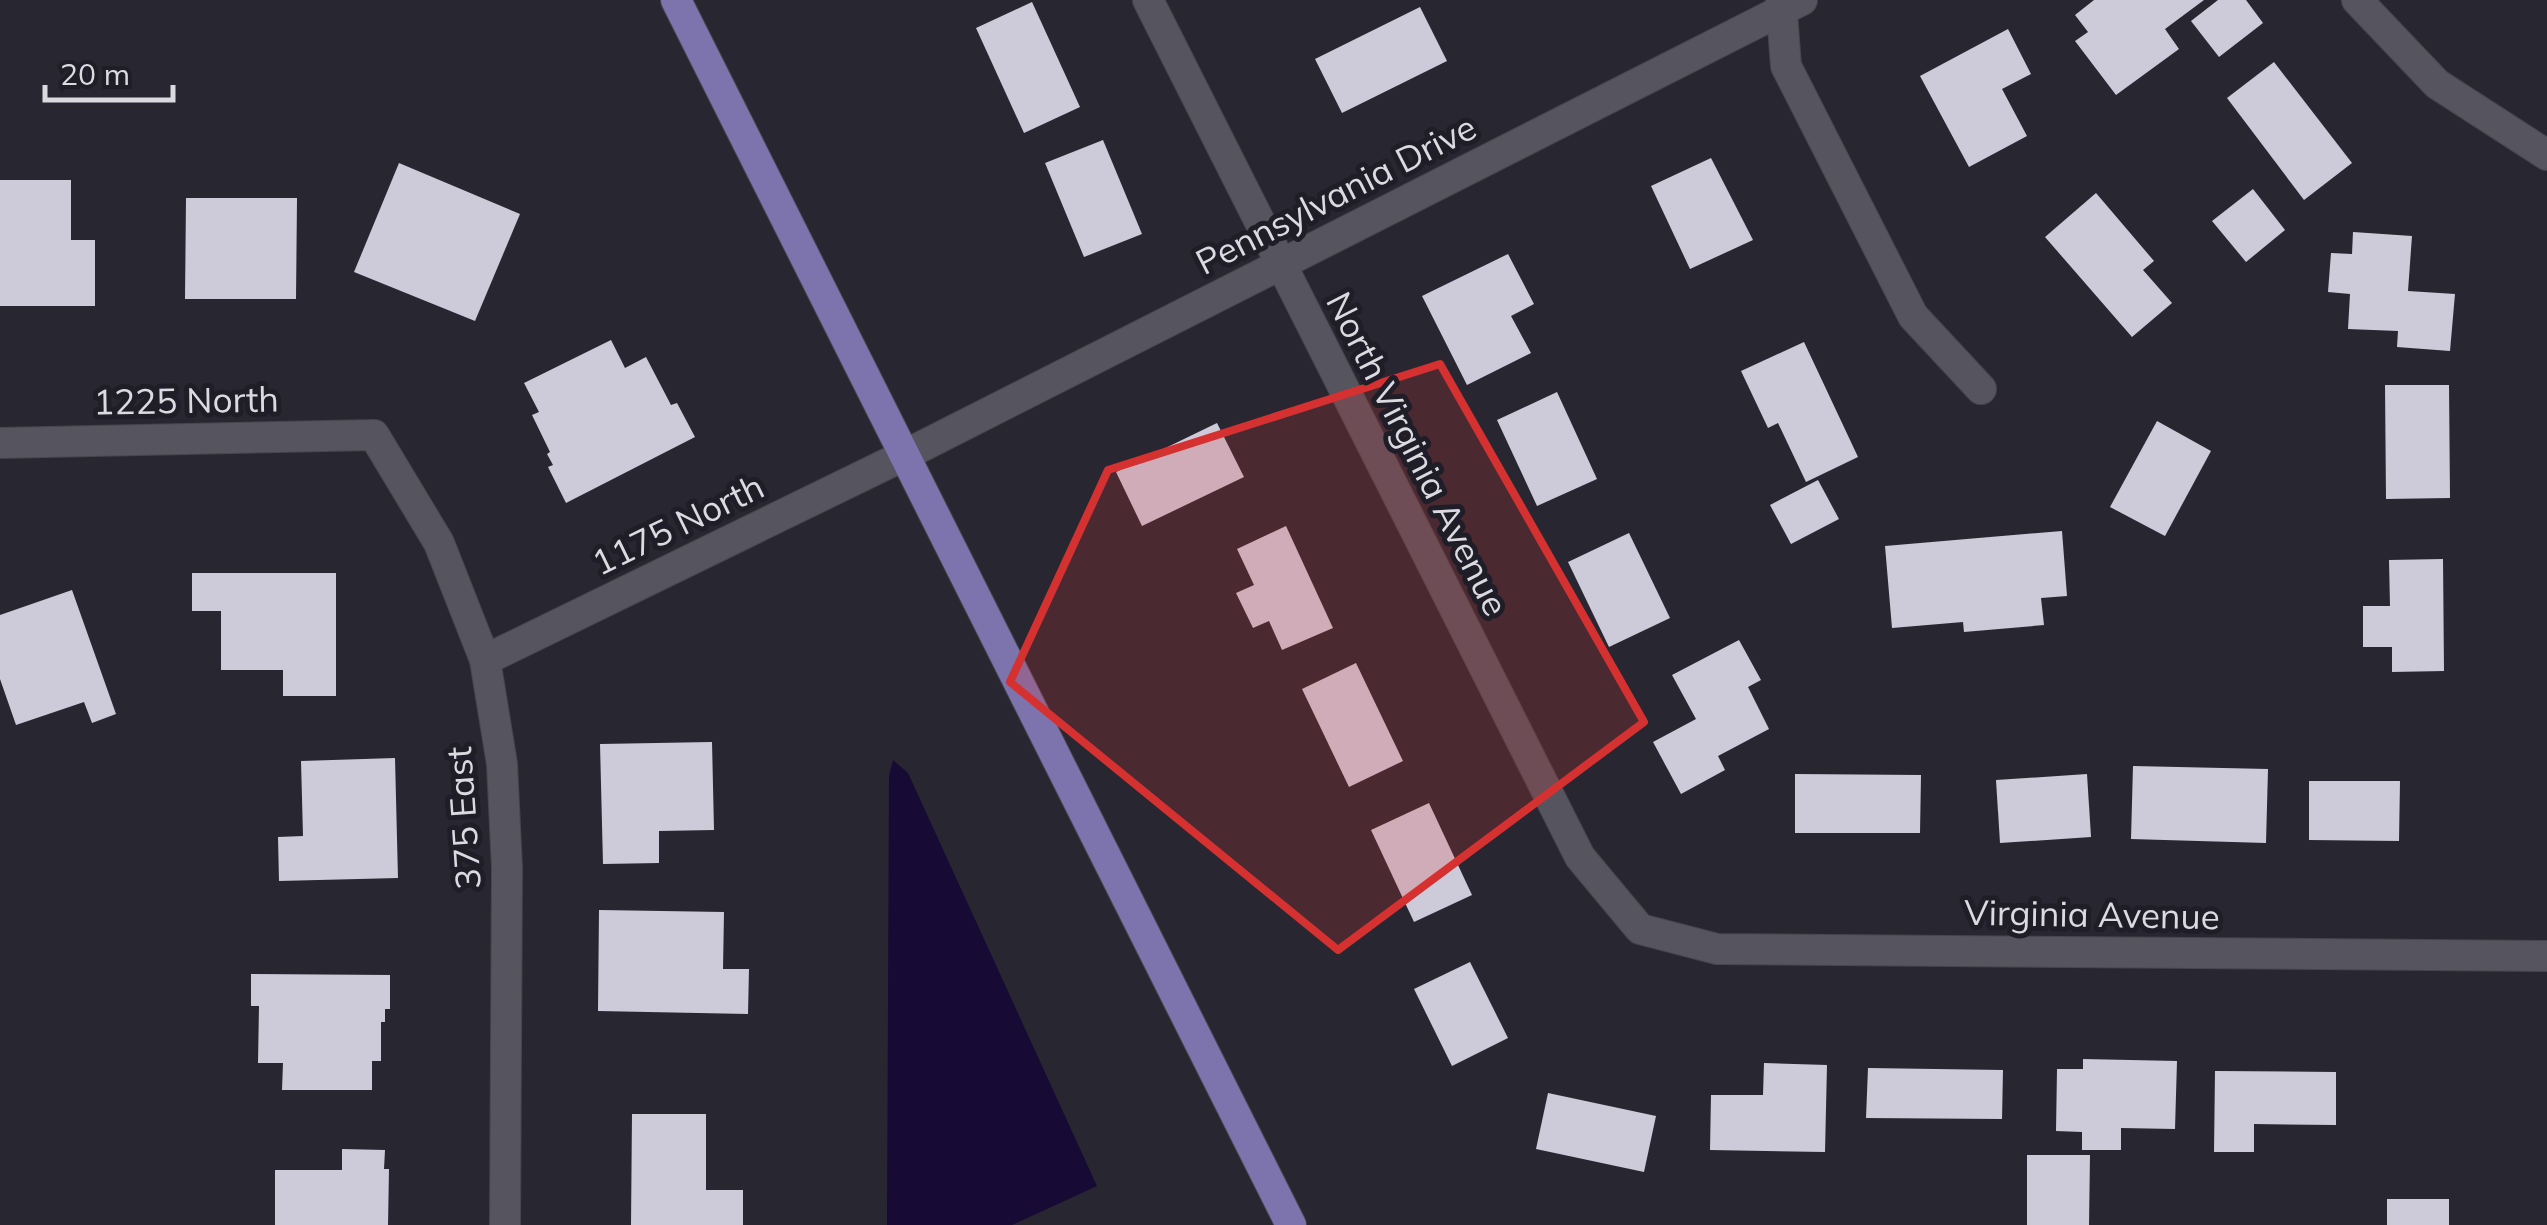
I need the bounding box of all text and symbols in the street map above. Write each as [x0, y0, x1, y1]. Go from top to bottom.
scale bar [45, 40, 172, 102]
text: 20 m [60, 55, 130, 93]
street label: Pennsylvania Drive [1188, 104, 1483, 284]
street label: North Virginia Avenue [1317, 284, 1519, 623]
street label: 1225 North [93, 376, 279, 424]
street label: 1175 North [584, 464, 771, 585]
street label: 375 East [436, 745, 490, 891]
street label: Virginia Avenue [1964, 890, 2220, 938]

